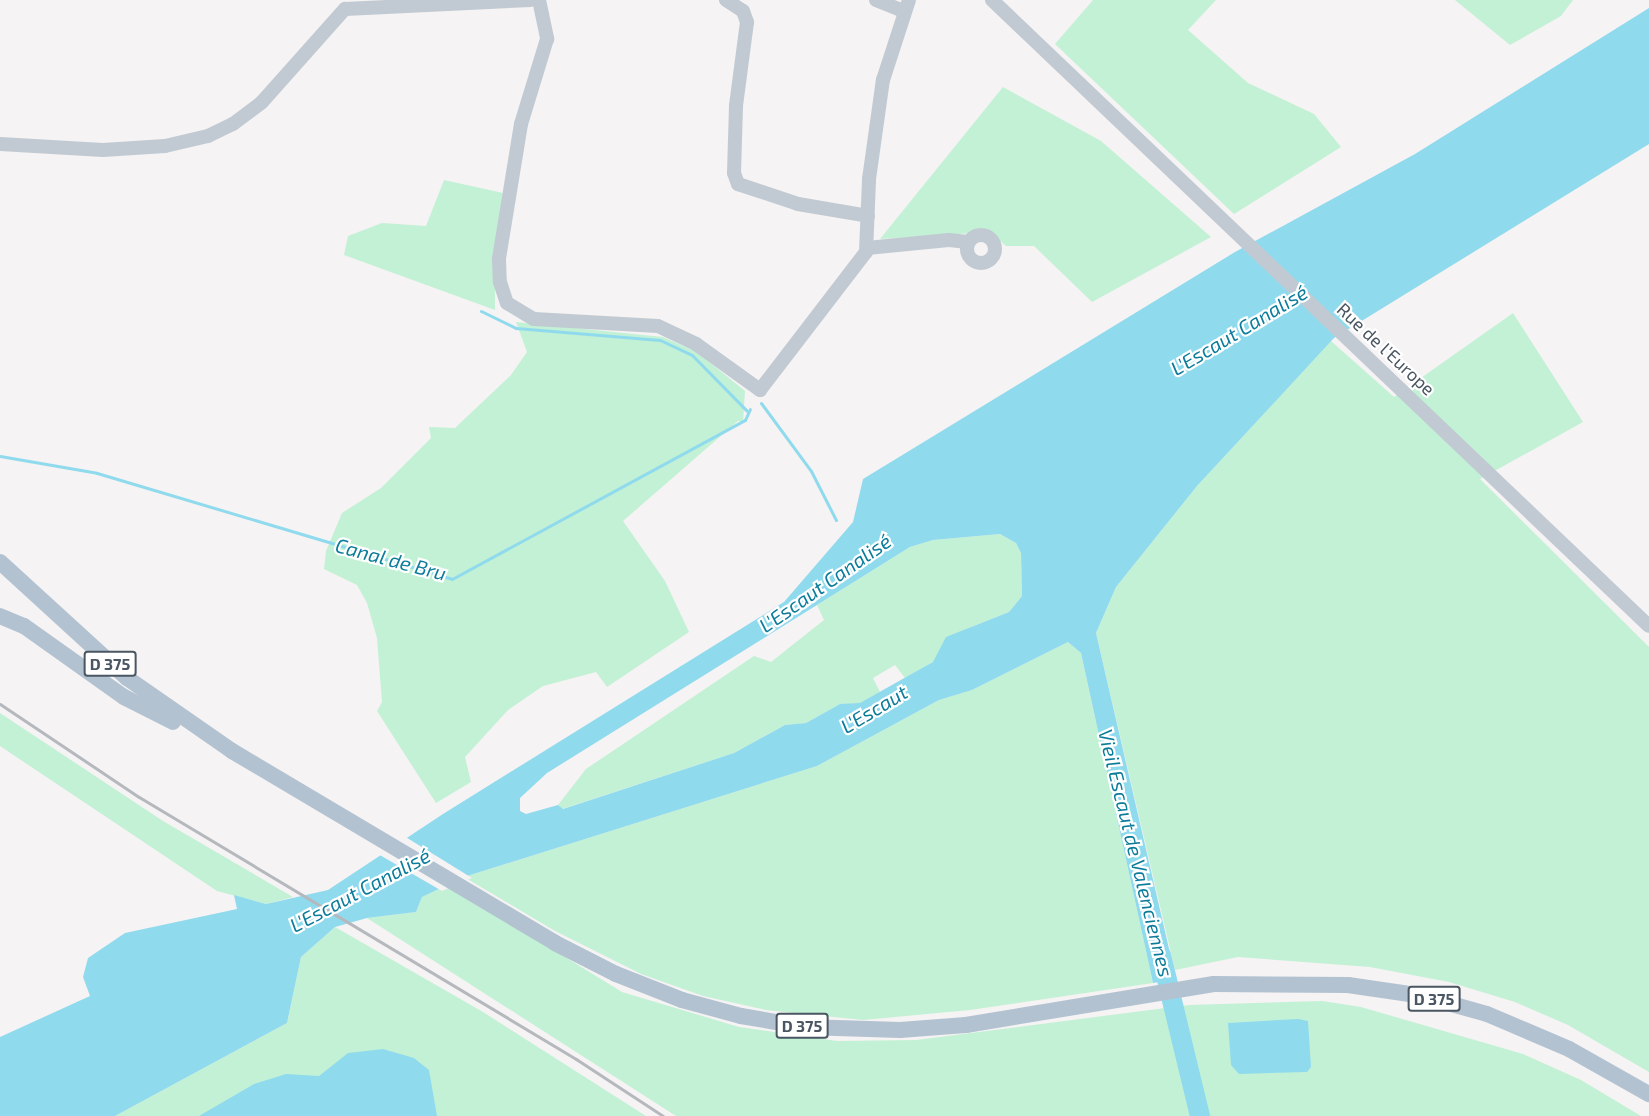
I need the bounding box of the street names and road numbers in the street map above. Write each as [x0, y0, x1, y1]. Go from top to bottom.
street label: Rue de l'Europe [1333, 298, 1439, 400]
road number: D 375 [83, 651, 137, 677]
road number: D 375 [1407, 986, 1461, 1012]
road number: D 375 [775, 1013, 829, 1039]

